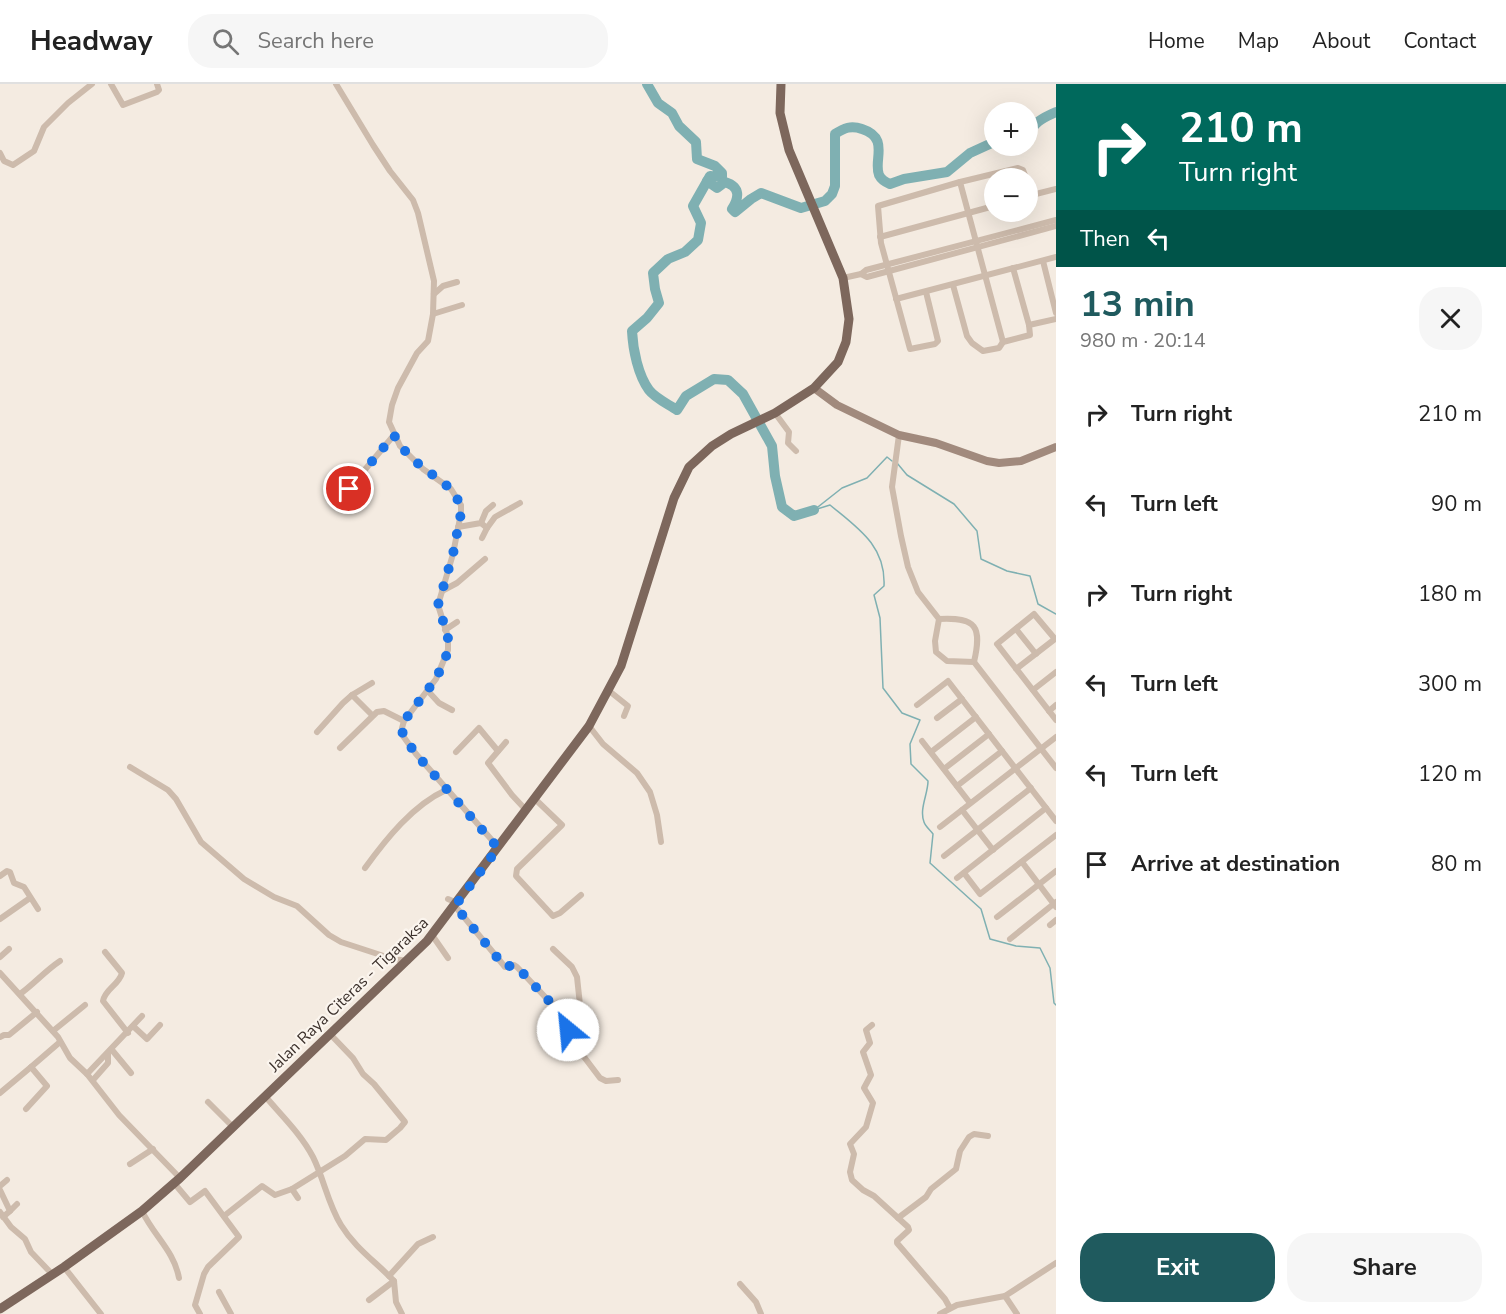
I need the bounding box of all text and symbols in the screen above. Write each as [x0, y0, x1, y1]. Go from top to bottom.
search box [188, 14, 608, 68]
text: Headway [30, 22, 152, 60]
icon: search [209, 25, 242, 58]
text: Search here [257, 26, 374, 56]
text: Home [1148, 27, 1205, 55]
text: Map [1238, 27, 1279, 55]
text: About [1312, 27, 1370, 55]
text: Contact [1403, 27, 1476, 55]
text: 210 m [1179, 100, 1303, 157]
map controls [984, 102, 1038, 222]
button: + [984, 102, 1038, 156]
icon: right [1080, 108, 1158, 186]
text: Turn right [1179, 154, 1297, 191]
button: − [984, 168, 1038, 222]
icon: left [1142, 222, 1175, 255]
text: Then [1080, 224, 1130, 254]
text: 13 min [1080, 280, 1195, 329]
button: close [1419, 287, 1482, 350]
text: 980 m · 20:14 [1080, 327, 1206, 354]
icon: right [1080, 398, 1113, 431]
text: Turn right [1131, 399, 1232, 429]
text: 210 m [1418, 399, 1482, 429]
pin [323, 463, 374, 514]
icon: arrive [332, 472, 365, 505]
icon: left [1080, 488, 1113, 521]
text: Turn left [1131, 489, 1218, 519]
text: 90 m [1431, 489, 1482, 519]
icon: right [1080, 578, 1113, 611]
text: Turn right [1131, 579, 1232, 609]
text: 180 m [1418, 579, 1482, 609]
icon: left [1080, 668, 1113, 701]
text: Turn left [1131, 669, 1218, 699]
text: 300 m [1418, 669, 1482, 699]
icon: left [1080, 758, 1113, 791]
text: Turn left [1131, 759, 1218, 789]
text: 120 m [1418, 759, 1482, 789]
icon: arrive [1080, 848, 1113, 881]
text: Arrive at destination [1131, 849, 1340, 879]
text: 80 m [1431, 849, 1482, 879]
street label: Jalan Raya Citeras - Tigaraksa [263, 912, 433, 1078]
position arrow [536, 998, 600, 1062]
button: Exit [1080, 1233, 1275, 1302]
button: Share [1287, 1233, 1482, 1302]

